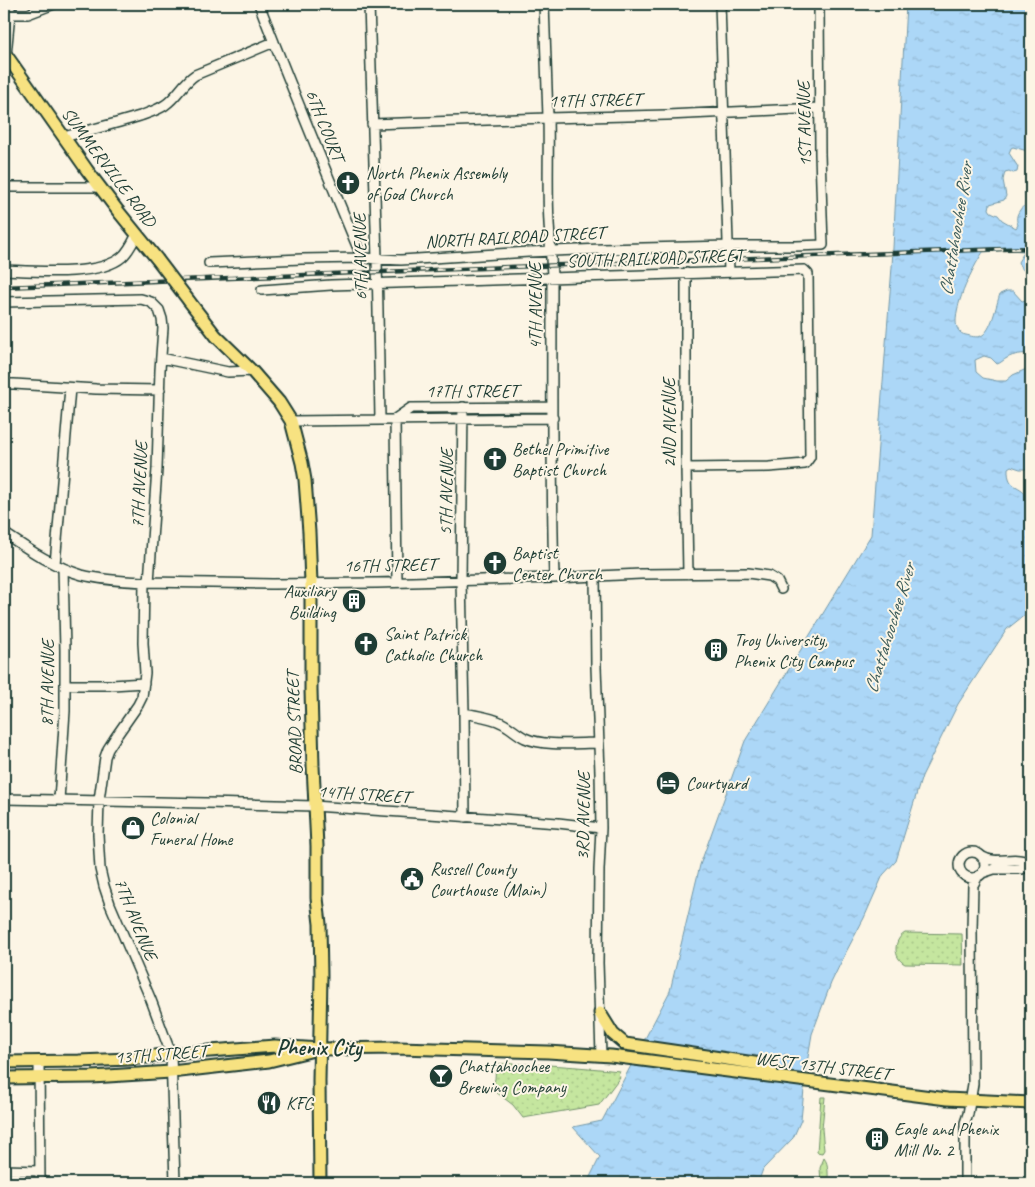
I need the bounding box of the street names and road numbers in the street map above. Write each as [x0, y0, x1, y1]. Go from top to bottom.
street label: 1ST AVENUE [792, 79, 816, 167]
street label: 6TH COURT [301, 86, 351, 168]
street label: 19TH STREET [549, 88, 646, 112]
street label: SUMMERVILLE ROAD [57, 103, 162, 232]
street label: 6TH AVENUE [348, 211, 372, 301]
street label: NORTH RAILROAD STREET [425, 221, 610, 253]
street label: SOUTH RAILROAD STREET [567, 244, 748, 272]
street label: 4TH AVENUE [524, 260, 546, 349]
street label: 2ND AVENUE [658, 376, 680, 468]
street label: 17TH STREET [426, 380, 523, 402]
street label: 7TH AVENUE [126, 439, 152, 529]
street label: 5TH AVENUE [434, 446, 458, 536]
street label: 16TH STREET [344, 553, 441, 577]
street label: 8TH AVENUE [35, 637, 59, 727]
street label: BROAD STREET [281, 667, 307, 775]
street label: 3RD AVENUE [571, 769, 595, 860]
street label: 14TH STREET [317, 780, 415, 809]
street label: 7TH AVENUE [110, 875, 163, 966]
street label: 13TH STREET [114, 1039, 212, 1068]
street label: WEST 13TH STREET [754, 1047, 896, 1086]

